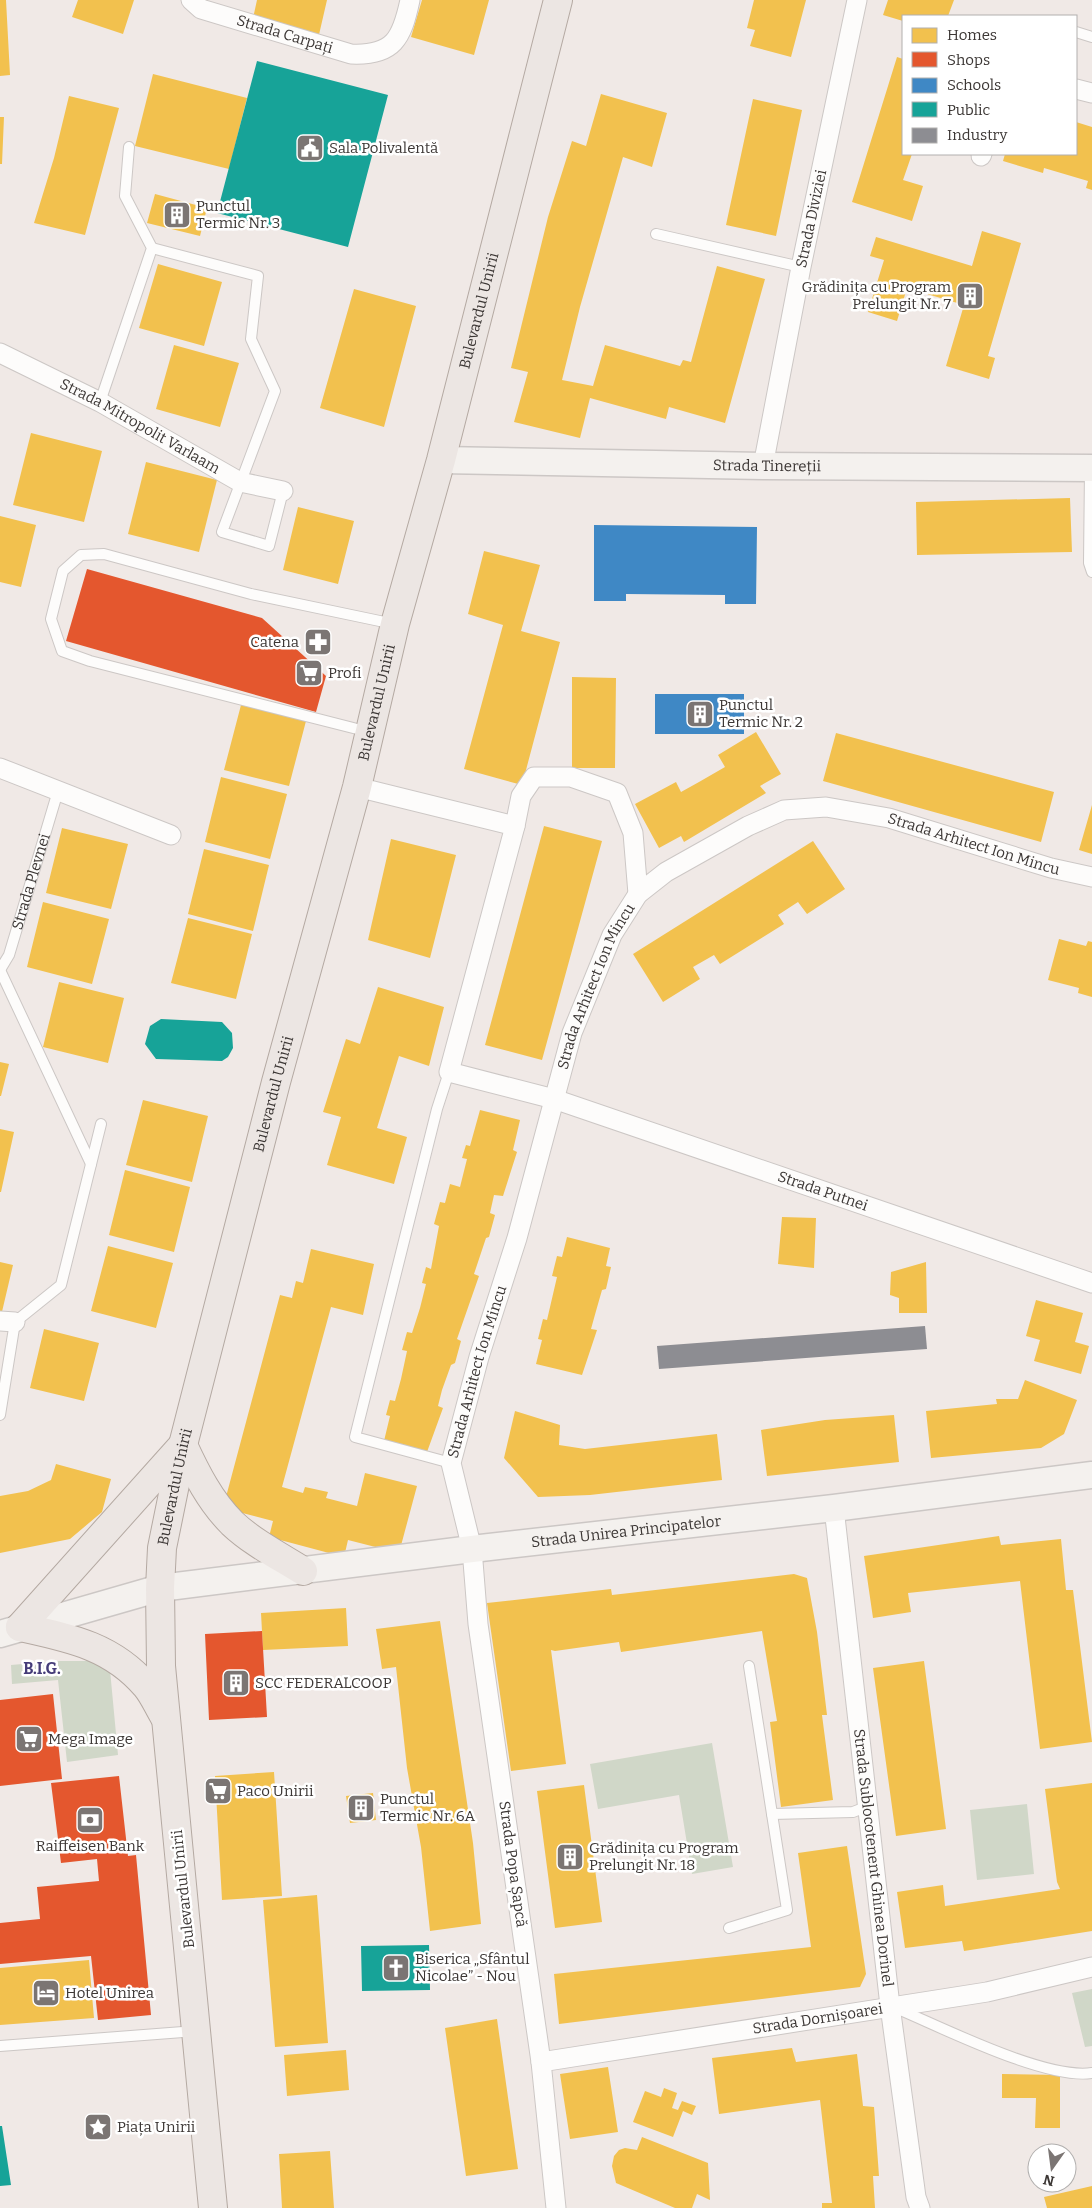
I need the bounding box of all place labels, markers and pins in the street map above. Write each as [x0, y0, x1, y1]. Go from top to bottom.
public building icon: Sala Polivalentă [295, 133, 325, 163]
place label: Sala Polivalentă [329, 139, 438, 157]
place label: Punctul Termic Nr. 3 [196, 197, 280, 232]
building icon: Punctul Termic Nr. 3 [162, 200, 192, 230]
place label: Grădinița cu Program Prelungit Nr. 7 [801, 278, 952, 313]
building icon: Grădinița cu Program Prelungit Nr. 7 [955, 281, 985, 311]
pharmacy icon: Catena [303, 627, 333, 657]
place label: Catena [250, 633, 299, 651]
supermarket icon: Profi [294, 658, 324, 688]
place label: Profi [328, 664, 362, 682]
place label: Punctul Termic Nr. 2 [719, 696, 803, 731]
building icon: Punctul Termic Nr. 2 [685, 699, 715, 729]
building icon: SCC FEDERALCOOP [221, 1668, 251, 1698]
place label: SCC FEDERALCOOP [255, 1674, 392, 1692]
supermarket icon: Mega Image [14, 1724, 44, 1754]
place label: Mega Image [48, 1730, 133, 1748]
supermarket icon: Paco Unirii [203, 1776, 233, 1806]
place label: Paco Unirii [237, 1782, 314, 1800]
place label: Punctul Termic Nr. 6A [380, 1790, 476, 1825]
building icon: Punctul Termic Nr. 6A [346, 1793, 376, 1823]
bank icon: Raiffeisen Bank [75, 1805, 105, 1835]
place label: Raiffeisen Bank [36, 1837, 145, 1855]
place label: Grădinița cu Program Prelungit Nr. 18 [589, 1839, 739, 1874]
building icon: Grădinița cu Program Prelungit Nr. 18 [555, 1842, 585, 1872]
place label: Biserica „Sfântul Nicolae” - Nou [415, 1950, 529, 1985]
church icon: Biserica „Sfântul Nicolae” - Nou [381, 1953, 411, 1983]
hotel icon: Hotel Unirea [31, 1978, 61, 2008]
place label: Hotel Unirea [65, 1984, 154, 2002]
place icon: Piața Unirii [83, 2112, 113, 2142]
place label: Piața Unirii [117, 2118, 196, 2137]

